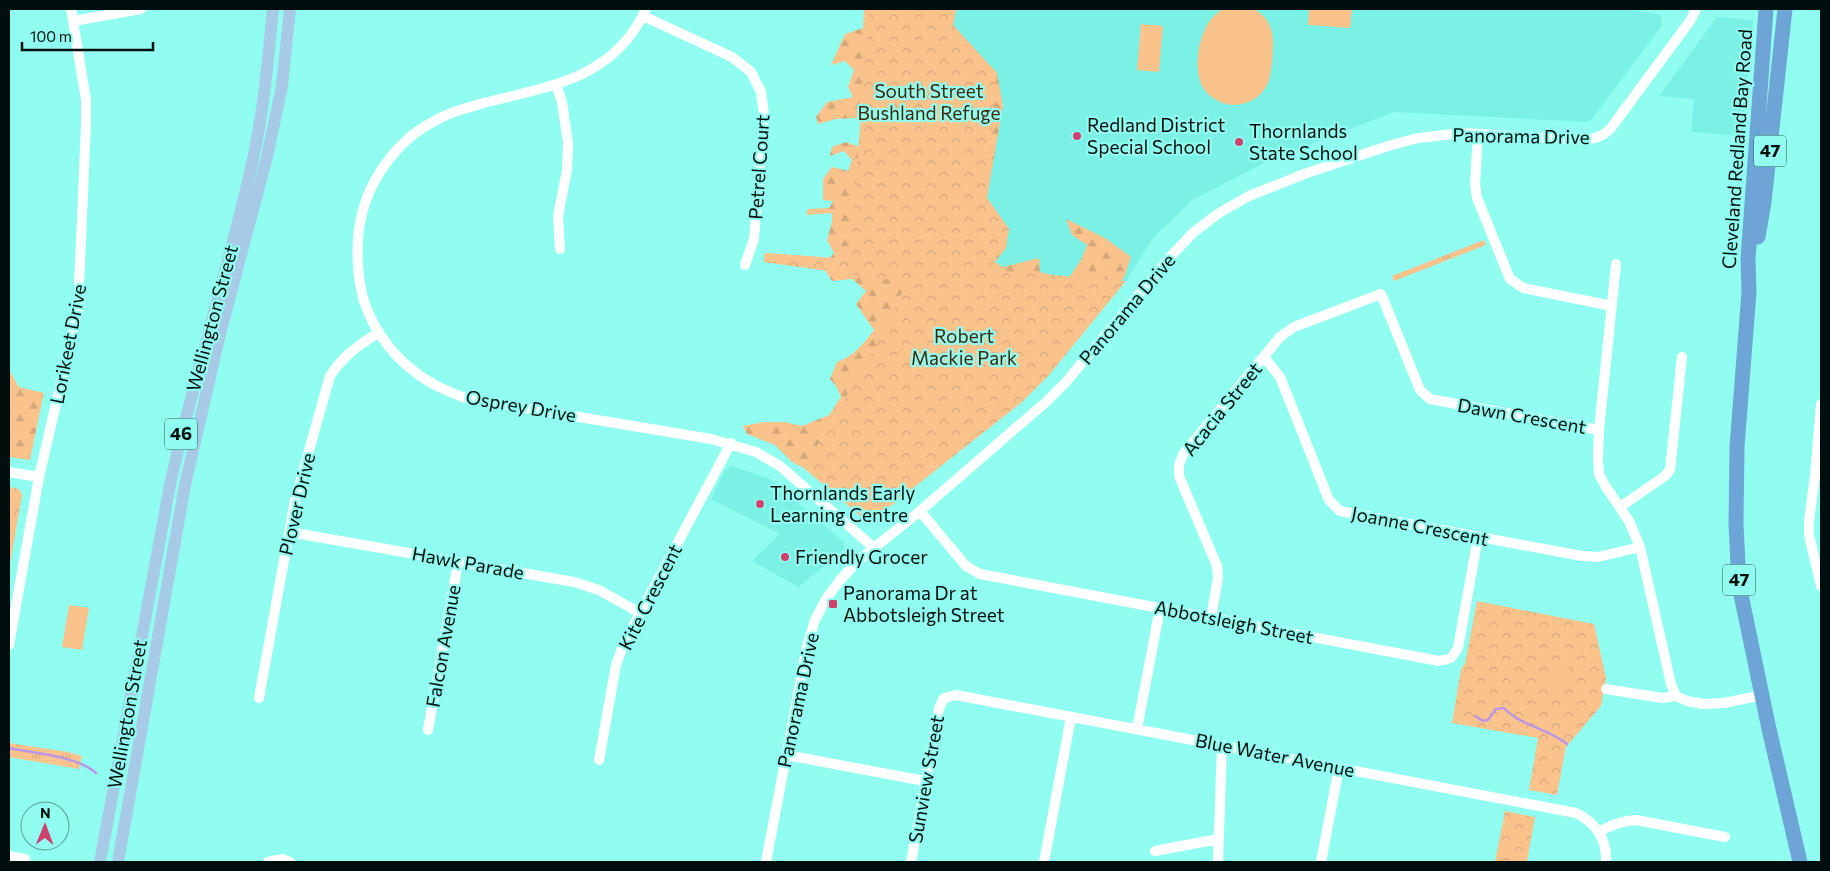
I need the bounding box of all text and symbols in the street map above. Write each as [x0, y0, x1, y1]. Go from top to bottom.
scale bar [22, 20, 154, 52]
text: 100 m [30, 27, 72, 45]
street label: Cleveland Redland Bay Road [1717, 28, 1756, 270]
park label: South Street Bushland Refuge [858, 79, 1000, 124]
street label: Petrel Court [743, 113, 774, 220]
place label: Redland District Special School [1087, 113, 1225, 158]
place label: Thornlands State School [1249, 119, 1358, 164]
street label: Panorama Drive [1452, 123, 1590, 148]
marker: Redland District Special School [1071, 130, 1083, 142]
marker: Thornlands State School [1233, 136, 1245, 148]
road number: 47 [1754, 136, 1786, 166]
street label: Wellington Street [181, 242, 242, 394]
street label: Panorama Drive [1074, 249, 1180, 369]
street label: Lorikeet Drive [45, 282, 90, 406]
park label: Robert Mackie Park [911, 324, 1017, 369]
street label: Acacia Street [1177, 357, 1266, 460]
street label: Osprey Drive [464, 384, 578, 427]
street label: Dawn Crescent [1456, 393, 1589, 438]
road number: 46 [165, 418, 197, 449]
street label: Plover Drive [274, 450, 319, 557]
place label: Thornlands Early Learning Centre [770, 481, 915, 526]
marker: Thornlands Early Learning Centre [754, 498, 766, 510]
street label: Joanne Crescent [1350, 501, 1491, 550]
street label: Kite Crescent [613, 540, 686, 654]
street label: Hawk Parade [410, 541, 526, 584]
place label: Friendly Grocer [795, 545, 928, 568]
marker: Friendly Grocer [779, 551, 791, 563]
road number: 47 [1723, 564, 1755, 596]
place label: Panorama Dr at Abbotsleigh Street [843, 581, 1005, 626]
street label: Falcon Avenue [420, 583, 465, 709]
street label: Abbotsleigh Street [1153, 595, 1316, 648]
marker: Panorama Dr at Abbotsleigh Street [827, 598, 839, 610]
street label: Panorama Drive [772, 630, 823, 770]
street label: Wellington Street [102, 637, 151, 790]
street label: Sunview Street [903, 713, 948, 845]
street label: Blue Water Avenue [1193, 728, 1357, 781]
north arrow [20, 801, 70, 851]
text: N [40, 804, 51, 821]

